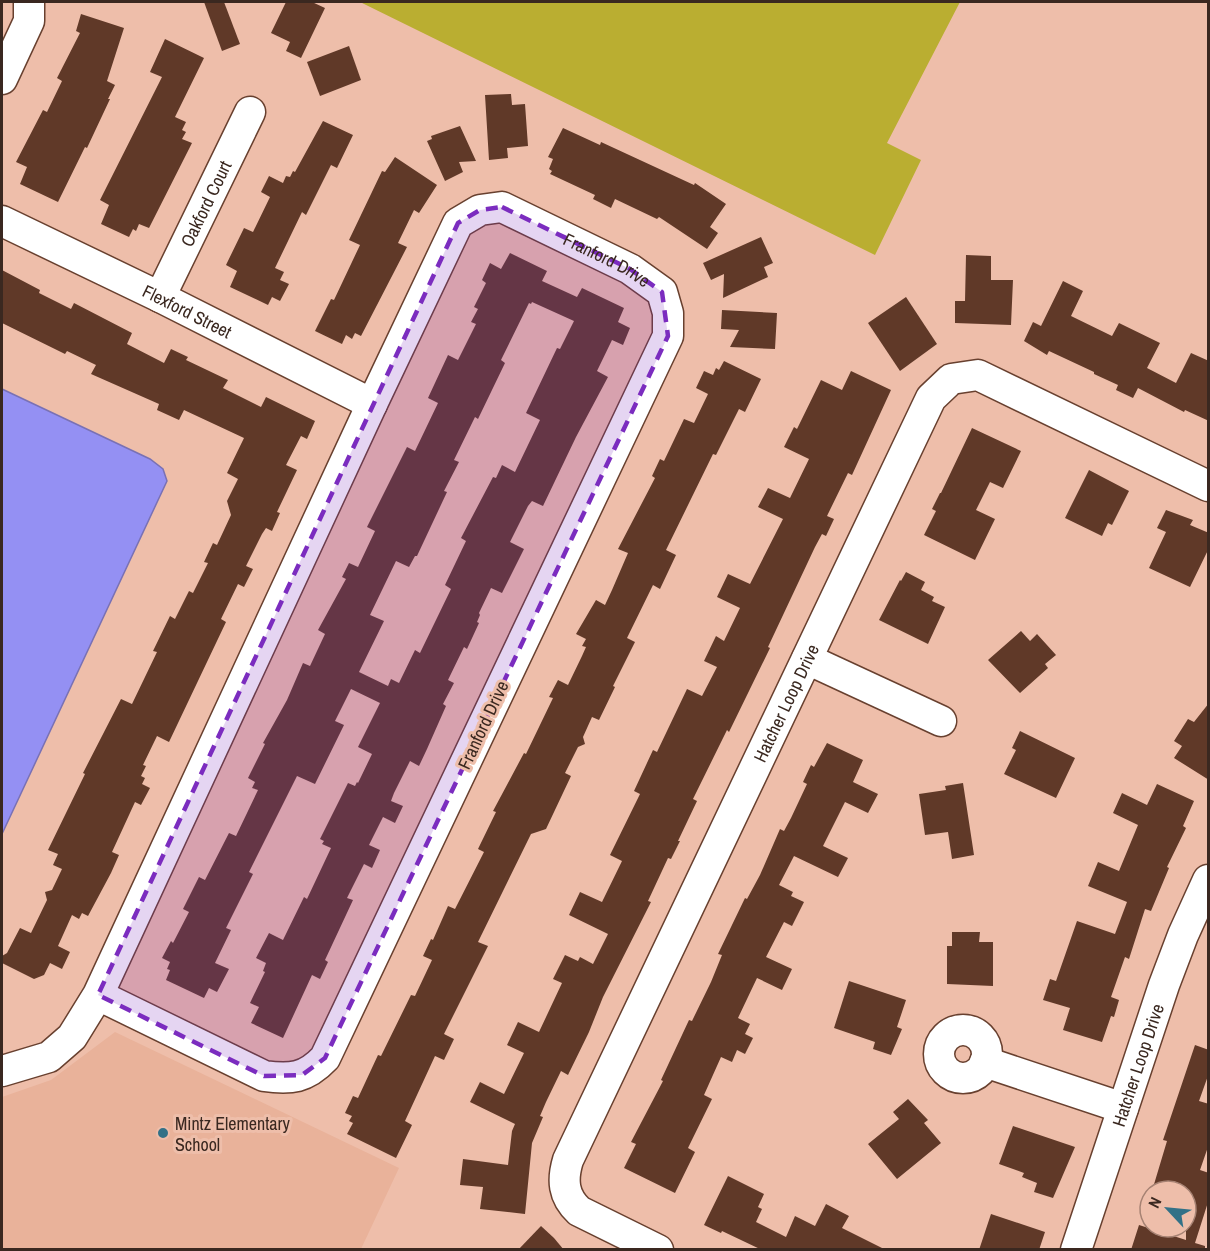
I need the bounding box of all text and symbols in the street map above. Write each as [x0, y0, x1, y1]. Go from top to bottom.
street label: Oakford Court [174, 156, 237, 251]
street label: Franford Drive [559, 226, 656, 293]
street label: Flexford Street [139, 278, 236, 344]
street label: Hatcher Loop Drive [747, 640, 825, 766]
street label: Franford Drive [452, 677, 514, 773]
street label: Hatcher Loop Drive [1105, 1000, 1170, 1130]
place label: Mintz Elementary School [175, 1111, 290, 1157]
marker: Mintz Elementary School [156, 1126, 170, 1140]
north arrow [1138, 1179, 1198, 1239]
text: N [1143, 1193, 1166, 1212]

